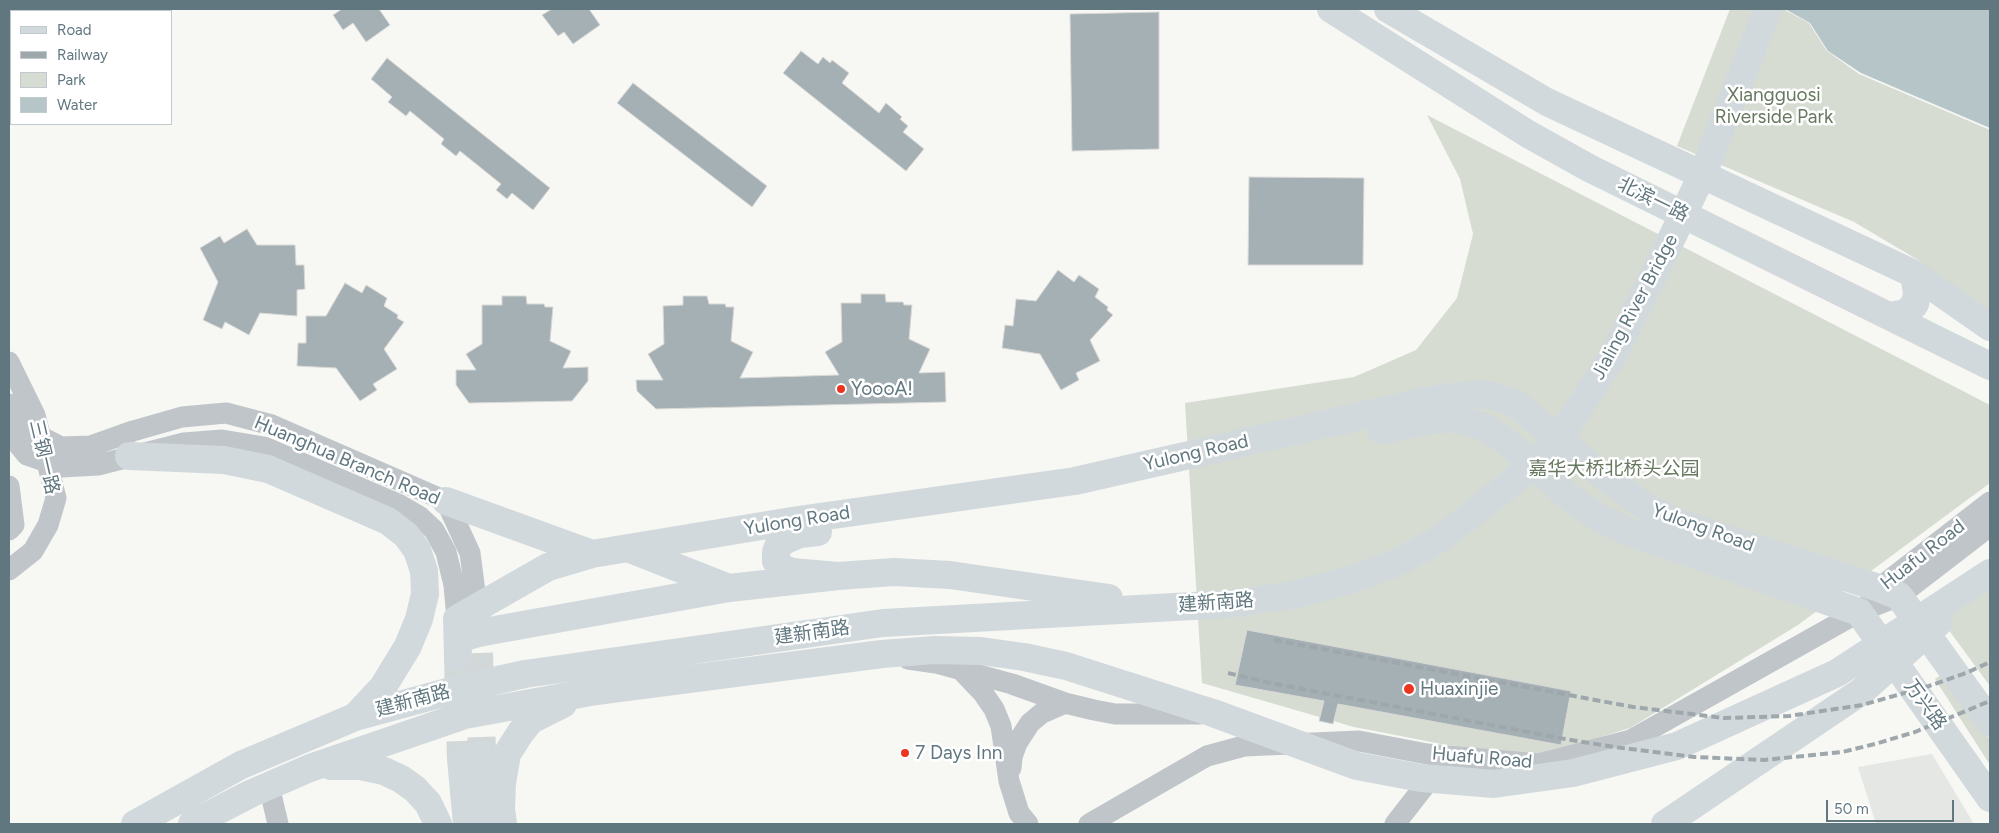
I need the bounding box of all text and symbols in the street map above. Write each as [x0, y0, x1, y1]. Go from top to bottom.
legend [10, 10, 172, 125]
text: Road [57, 21, 92, 39]
text: Railway [57, 46, 108, 64]
text: Park [57, 71, 86, 89]
park label: Xiangguosi Riverside Park [1715, 84, 1833, 128]
text: Water [57, 96, 97, 114]
street label: 北滨一路 [1614, 173, 1692, 227]
street label: Jialing River Bridge [1587, 230, 1683, 384]
place label: YoooA! [851, 378, 913, 400]
marker: YoooA! [835, 383, 847, 395]
street label: Huanghua Branch Road [251, 412, 443, 510]
street label: 三钢一路 [24, 417, 64, 497]
street label: Yulong Road [1141, 430, 1251, 476]
park label: 嘉华大桥北桥头公园 [1529, 458, 1699, 480]
street label: Yulong Road [1649, 499, 1757, 557]
street label: Yulong Road [742, 501, 852, 541]
street label: Huafu Road [1876, 515, 1970, 595]
street label: 建新南路 [1177, 589, 1255, 617]
street label: 建新南路 [773, 616, 851, 650]
street label: 万兴路 [1899, 675, 1951, 735]
place label: Huaxinjie [1420, 678, 1498, 700]
street label: 建新南路 [373, 680, 453, 722]
marker: Huaxinjie [1402, 682, 1416, 696]
place label: 7 Days Inn [915, 742, 1002, 764]
street label: Huafu Road [1431, 742, 1533, 774]
marker: 7 Days Inn [899, 747, 911, 759]
scale bar [1829, 790, 1956, 822]
text: 50 m [1834, 800, 1869, 818]

